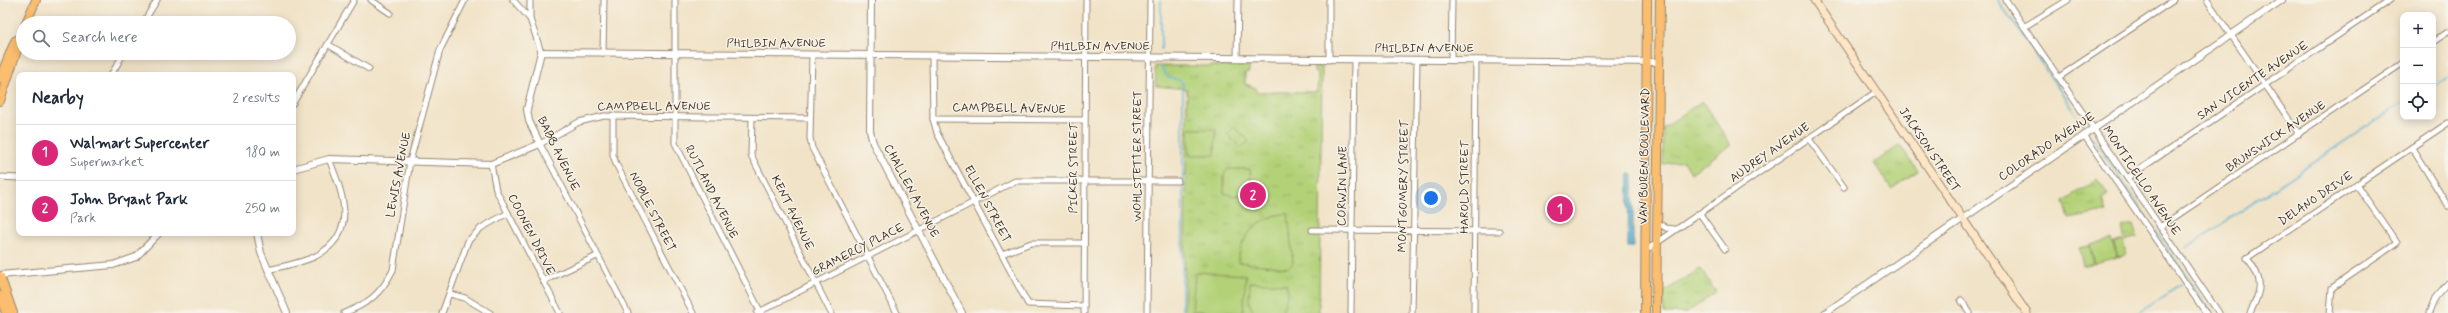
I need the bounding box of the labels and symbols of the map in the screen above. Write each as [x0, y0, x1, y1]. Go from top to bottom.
street label: PHILBIN AVENUE [726, 36, 826, 52]
street label: SAN VICENTE AVENUE [2194, 38, 2312, 124]
street label: PHILBIN AVENUE [1050, 39, 1150, 55]
street label: PHILBIN AVENUE [1374, 41, 1474, 57]
street label: VAN BUREN BOULEVARD [1636, 88, 1654, 224]
street label: WOHLSTETTER STREET [1130, 90, 1146, 222]
street label: BRUNSWICK AVENUE [2223, 98, 2329, 176]
street label: CAMPBELL AVENUE [597, 99, 711, 115]
street label: CAMPBELL AVENUE [952, 100, 1066, 118]
street label: JACKSON STREET [1895, 105, 1963, 195]
street label: COLORADO AVENUE [1996, 109, 2099, 185]
street label: BABB AVENUE [533, 114, 583, 194]
street label: MONTGOMERY STREET [1395, 119, 1413, 252]
street label: AUDREY AVENUE [1727, 119, 1813, 187]
street label: PICKER STREET [1066, 122, 1082, 214]
street label: MONTICELLO AVENUE [2098, 123, 2184, 239]
street label: LEWIS AVENUE [383, 131, 415, 219]
street label: HAROLD STREET [1457, 139, 1473, 234]
street label: CHALLEN AVENUE [880, 142, 942, 241]
street label: RUTLAND AVENUE [681, 143, 742, 242]
street label: CORWIN LANE [1334, 146, 1352, 226]
street label: ELLEN STREET [960, 163, 1014, 245]
street label: DELANO DRIVE [2276, 168, 2357, 230]
street label: NOBLE STREET [625, 169, 679, 255]
street label: KENT AVENUE [767, 173, 817, 254]
pin: 2 [1240, 180, 1266, 210]
your location [1421, 188, 1441, 208]
street label: COONEN DRIVE [504, 191, 559, 279]
pin: 1 [1547, 194, 1573, 224]
street label: GRAMERCY PLACE [809, 219, 908, 280]

